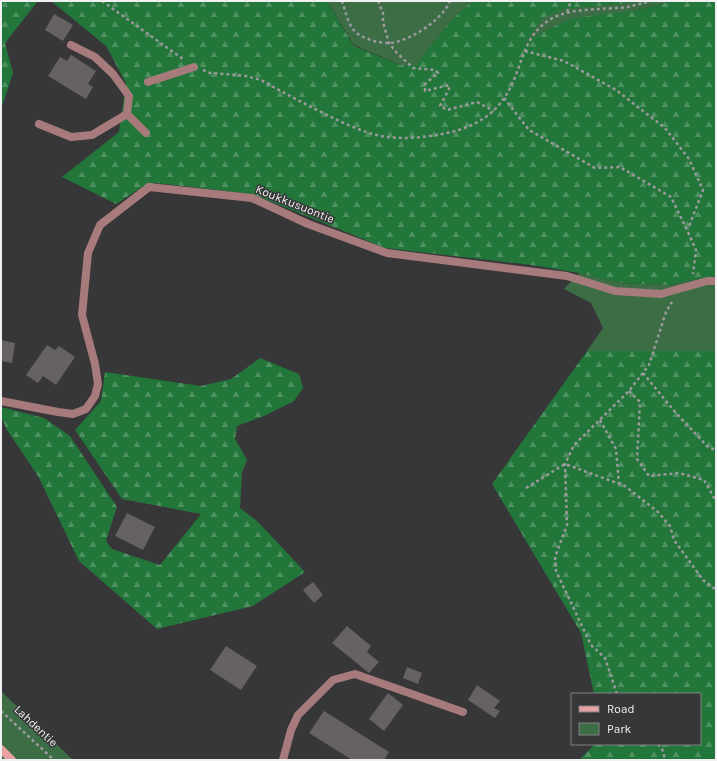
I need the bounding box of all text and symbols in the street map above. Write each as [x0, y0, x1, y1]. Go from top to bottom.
street label: Koukkusuontie [254, 182, 336, 226]
legend [571, 693, 701, 745]
street label: Lahdentie [11, 702, 61, 750]
text: Road [607, 702, 635, 716]
text: Park [607, 722, 632, 736]

